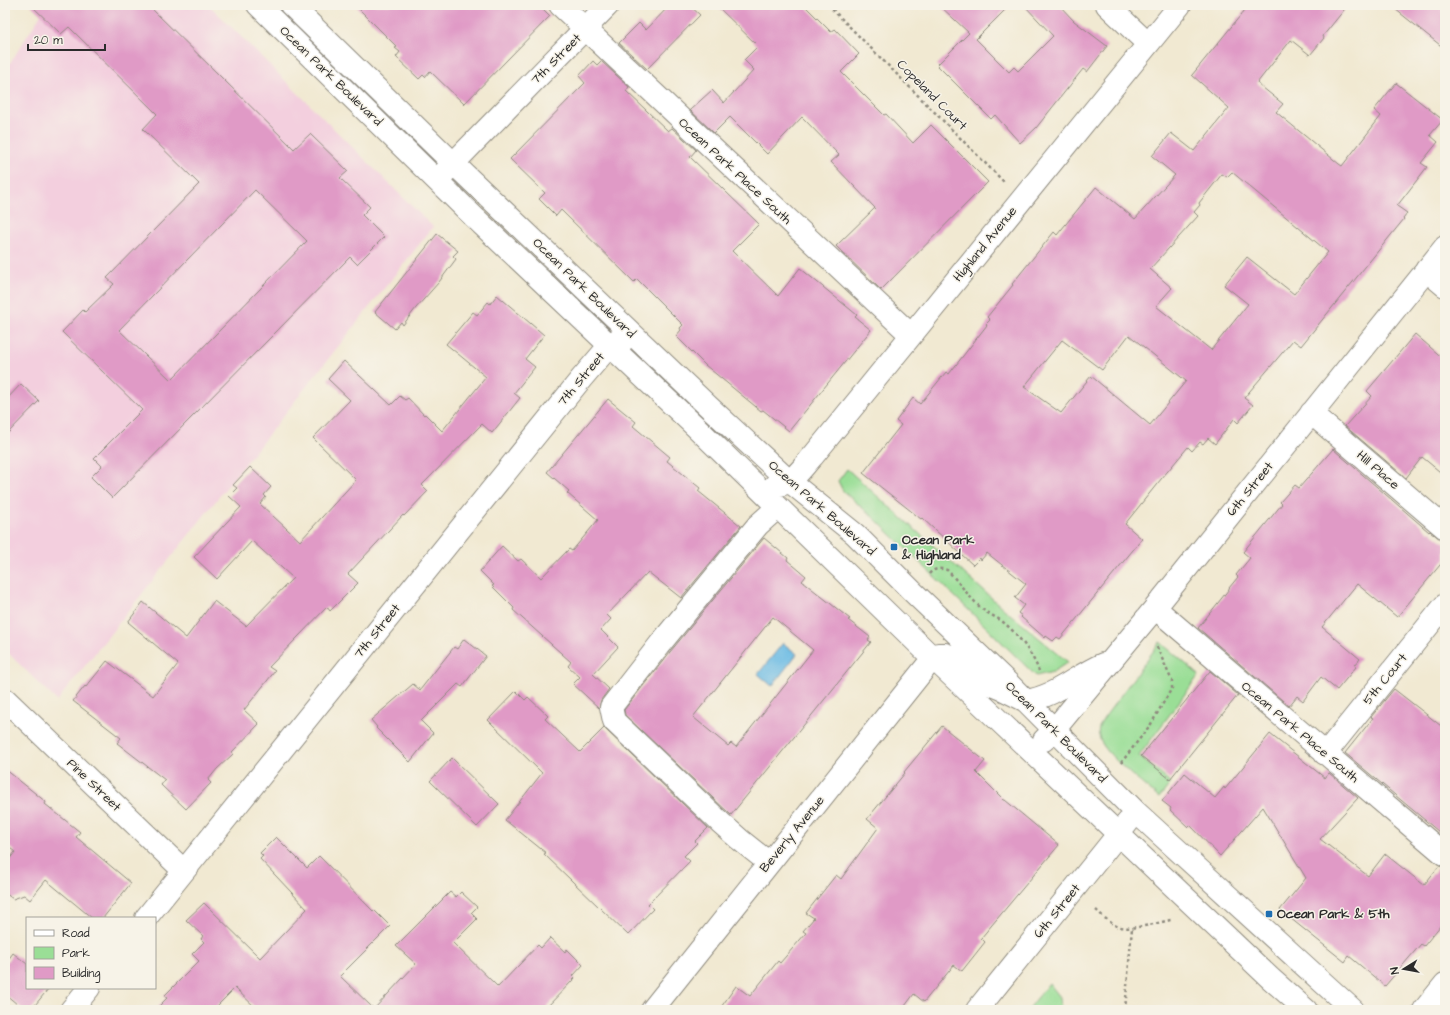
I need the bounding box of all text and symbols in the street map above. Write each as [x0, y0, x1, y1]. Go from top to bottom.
street label: Ocean Park Boulevard [275, 22, 387, 130]
scale bar [28, 26, 105, 52]
street label: 7th Street [527, 29, 586, 88]
text: 20 m [34, 32, 63, 49]
street label: Copeland Court [893, 56, 972, 135]
street label: Ocean Park Place South [674, 114, 796, 229]
street label: Highland Avenue [949, 202, 1022, 286]
street label: Ocean Park Boulevard [528, 234, 640, 342]
street label: 7th Street [553, 348, 609, 410]
street label: Hill Place [1353, 446, 1403, 494]
street label: Ocean Park Boulevard [764, 456, 880, 560]
street label: 6th Street [1223, 457, 1278, 520]
place label: Ocean Park & Highland [901, 531, 975, 566]
marker: Ocean Park & Highland [889, 542, 899, 552]
street label: 7th Street [350, 600, 405, 662]
street label: 5th Court [1359, 649, 1412, 709]
street label: Ocean Park Boulevard [1001, 677, 1111, 787]
street label: Ocean Park Place South [1237, 677, 1363, 787]
street label: Pine Street [63, 755, 126, 816]
street label: Beverly Avenue [755, 792, 829, 877]
street label: 6th Street [1030, 879, 1085, 942]
place label: Ocean Park & 5th [1277, 905, 1390, 923]
marker: Ocean Park & 5th [1264, 909, 1274, 919]
legend [26, 917, 156, 989]
text: Road [62, 925, 90, 942]
text: Park [62, 945, 90, 962]
north arrow [1384, 949, 1424, 989]
text: Building [62, 965, 100, 983]
text: N [1387, 966, 1403, 976]

